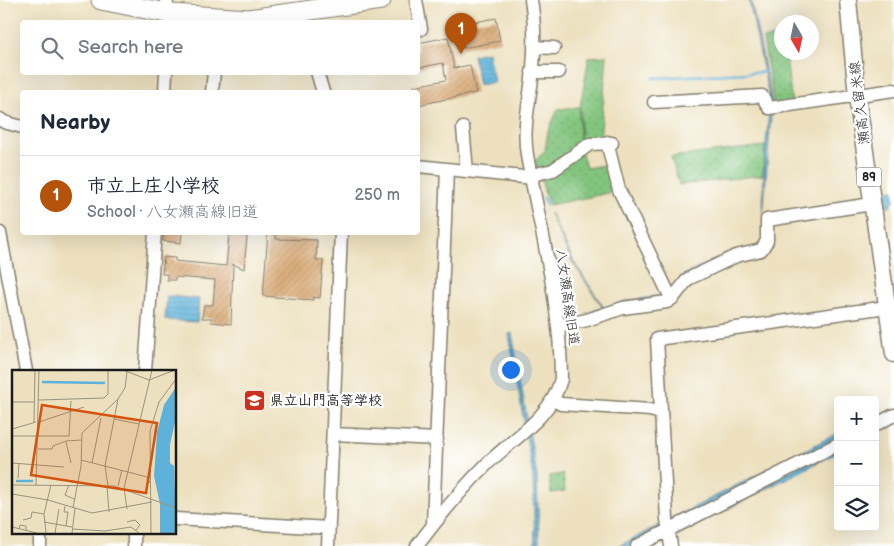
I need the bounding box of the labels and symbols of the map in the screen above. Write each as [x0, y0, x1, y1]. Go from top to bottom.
pin: 1 [445, 13, 477, 54]
north arrow [774, 15, 819, 60]
street label: 瀬高久留米線 [846, 60, 873, 146]
road number: 89 [856, 168, 882, 186]
street label: 八女瀬高線旧道 [552, 247, 583, 347]
your location [498, 357, 524, 383]
inset map [12, 370, 176, 534]
school or university icon: 県立山門高等学校 [242, 388, 266, 412]
place label: 県立山門高等学校 [270, 392, 382, 409]

